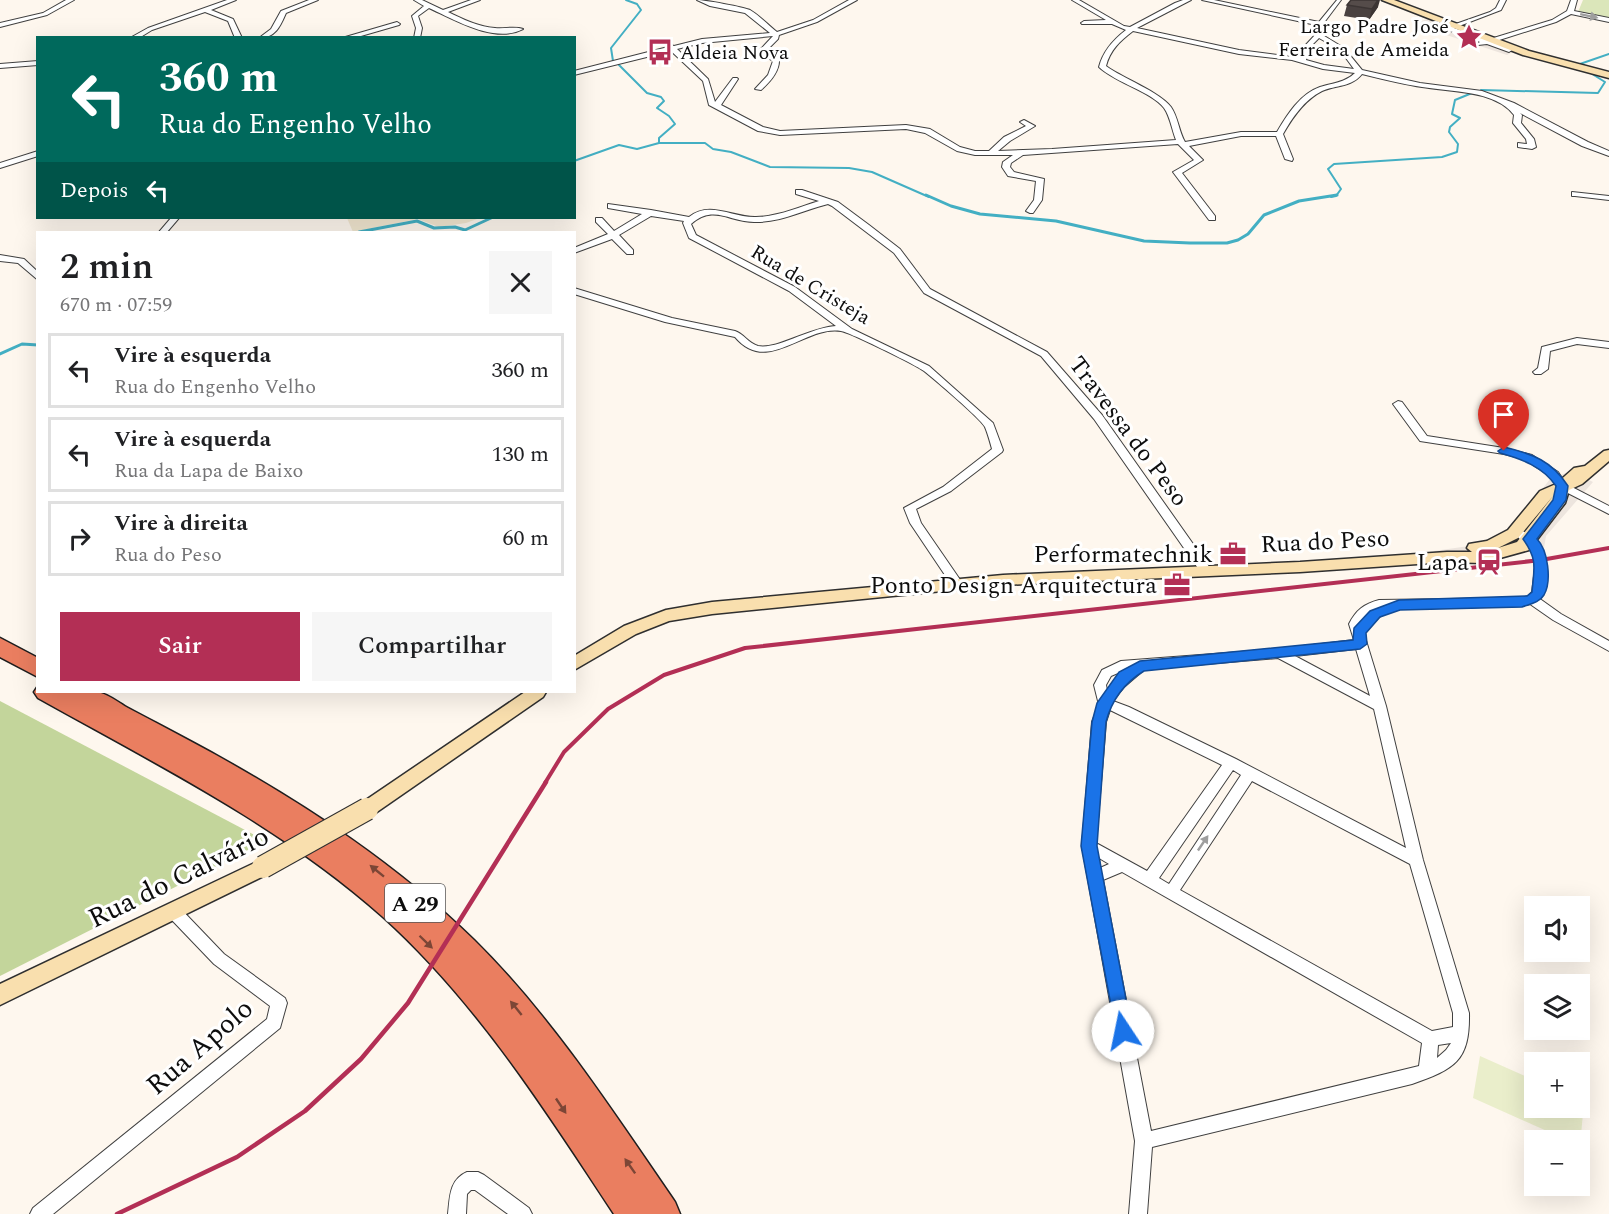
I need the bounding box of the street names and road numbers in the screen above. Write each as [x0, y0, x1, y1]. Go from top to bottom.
street label: Rua de Cristeja [745, 237, 876, 333]
street label: Travessa do Peso [1060, 349, 1197, 515]
street label: Rua do Peso [1260, 521, 1391, 563]
street label: Rua do Calvário [81, 815, 277, 940]
road number: A 29 [385, 884, 445, 922]
street label: Rua Apolo [137, 988, 263, 1106]

